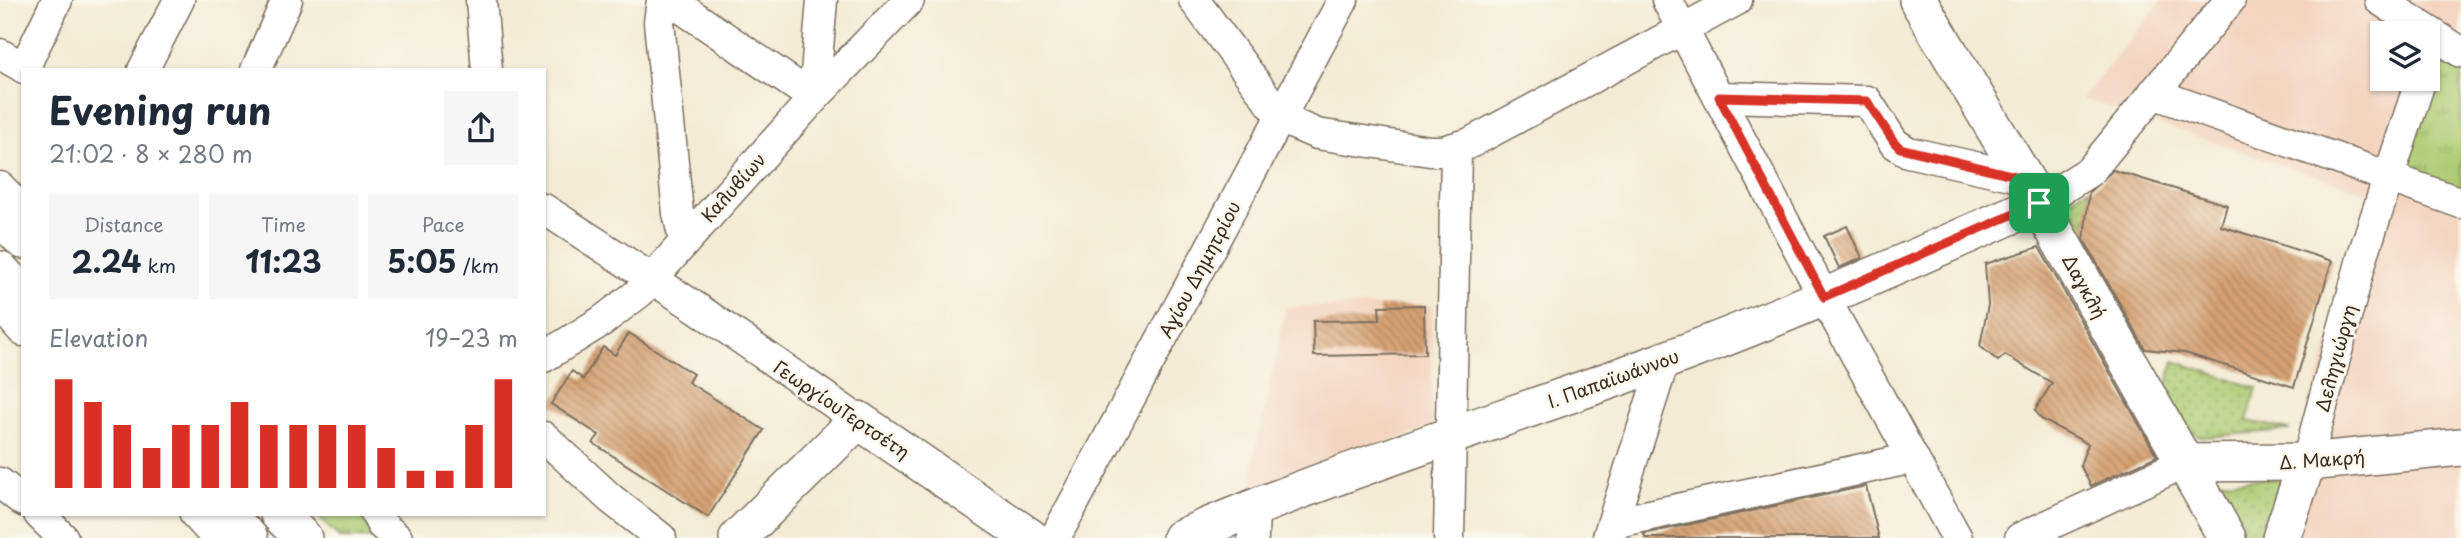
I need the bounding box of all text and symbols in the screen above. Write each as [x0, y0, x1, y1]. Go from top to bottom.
map controls [2370, 21, 2440, 91]
button: layers [2370, 21, 2440, 91]
text: Evening run [49, 81, 271, 138]
button: share [444, 91, 518, 165]
text: 21:02 · 8 × 280 m [49, 136, 253, 171]
street label: Καλυβίων [694, 146, 772, 228]
pin [2009, 173, 2069, 233]
icon: arrive [2020, 184, 2058, 222]
street label: Αγίου Δημητρίου [1152, 196, 1246, 342]
text: Distance [84, 210, 164, 238]
text: Time [261, 210, 306, 238]
text: Pace [422, 210, 465, 238]
text: 2.24 [72, 238, 141, 283]
text: 11:23 [245, 238, 322, 283]
text: 5:05 [387, 238, 457, 283]
street label: Δαγκλή [2056, 249, 2114, 323]
text: km [141, 251, 176, 279]
text: /km [457, 251, 499, 279]
street label: Δεληγιώργη [2308, 301, 2362, 415]
text: Elevation [49, 320, 148, 355]
text: 19–23 m [425, 320, 518, 355]
street label: Ι. Παπαϊωάννου [1544, 342, 1682, 414]
street label: ΓεωργίουΤερτσέτη [768, 353, 916, 465]
street label: Δ. Μακρή [2278, 443, 2366, 475]

